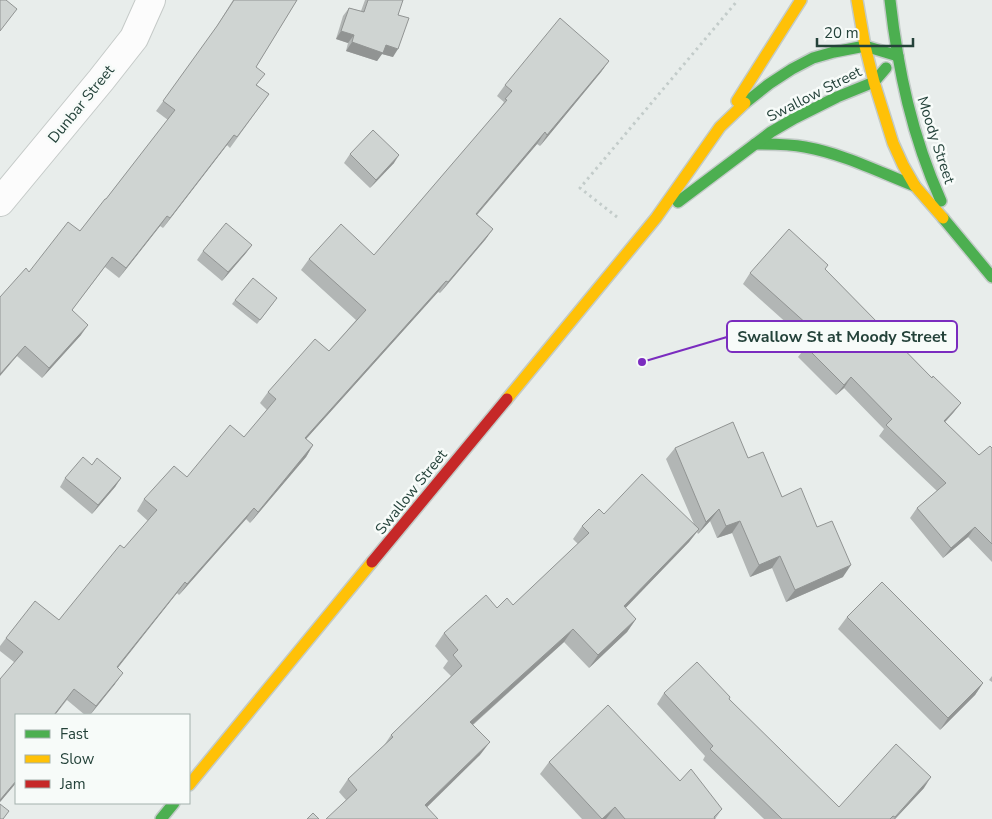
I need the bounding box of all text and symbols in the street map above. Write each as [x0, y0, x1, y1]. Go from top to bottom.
scale bar [817, 15, 913, 47]
text: 20 m [824, 23, 859, 43]
street label: Dunbar Street [43, 60, 119, 147]
street label: Swallow Street [763, 61, 866, 127]
street label: Moody Street [912, 94, 960, 187]
callout: Swallow St at Moody Street [727, 321, 957, 352]
text: Swallow St at Moody Street [737, 326, 948, 348]
street label: Swallow Street [371, 445, 452, 539]
legend [15, 714, 190, 804]
text: Fast [60, 724, 89, 744]
text: Slow [60, 749, 95, 769]
text: Jam [59, 774, 86, 794]

